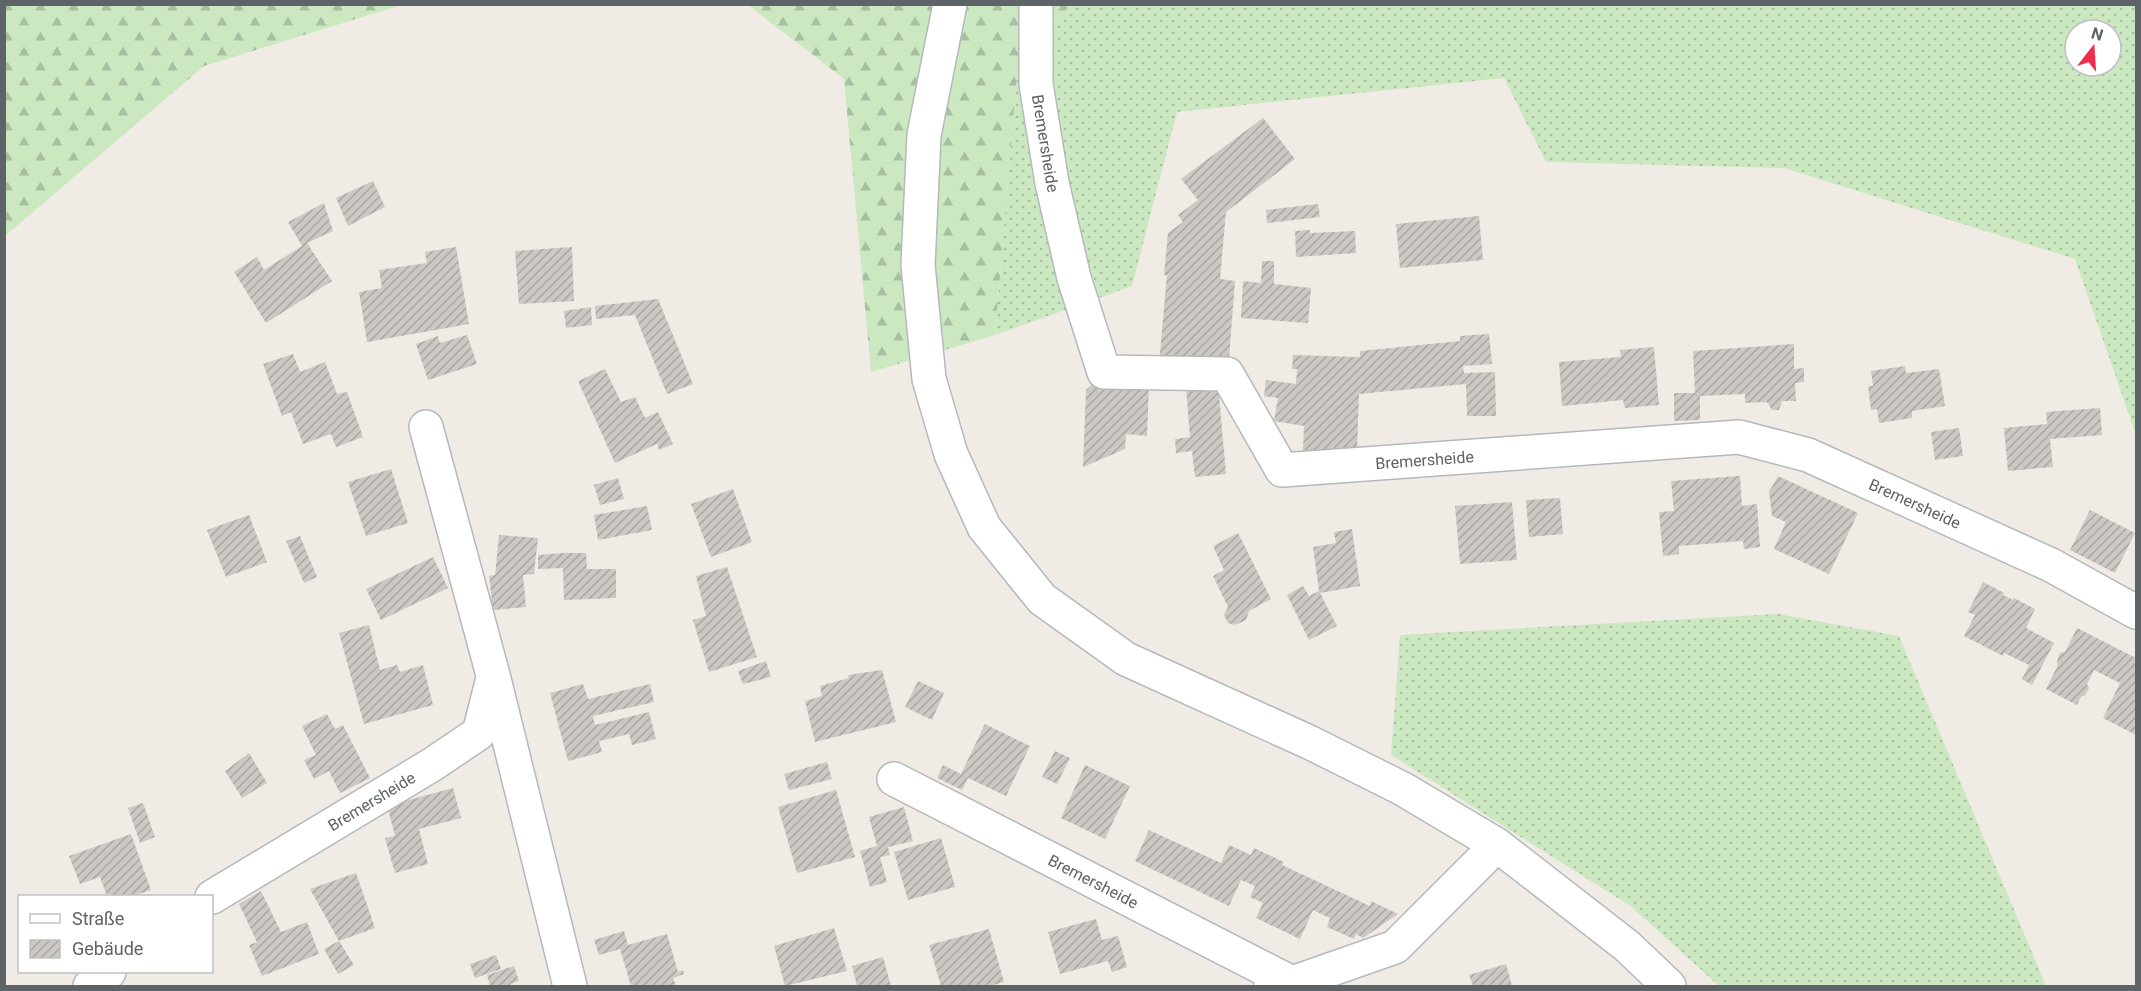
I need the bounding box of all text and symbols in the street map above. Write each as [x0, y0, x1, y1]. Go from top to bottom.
north arrow [2063, 18, 2123, 78]
text: N [2089, 23, 2105, 45]
street label: Bremersheide [1028, 93, 1063, 194]
street label: Bremersheide [1375, 447, 1474, 473]
street label: Bremersheide [1866, 474, 1964, 532]
street label: Bremersheide [324, 768, 419, 835]
street label: Bremersheide [1045, 850, 1142, 912]
legend [18, 895, 213, 973]
text: Straße [72, 908, 124, 929]
text: Gebäude [72, 938, 143, 959]

